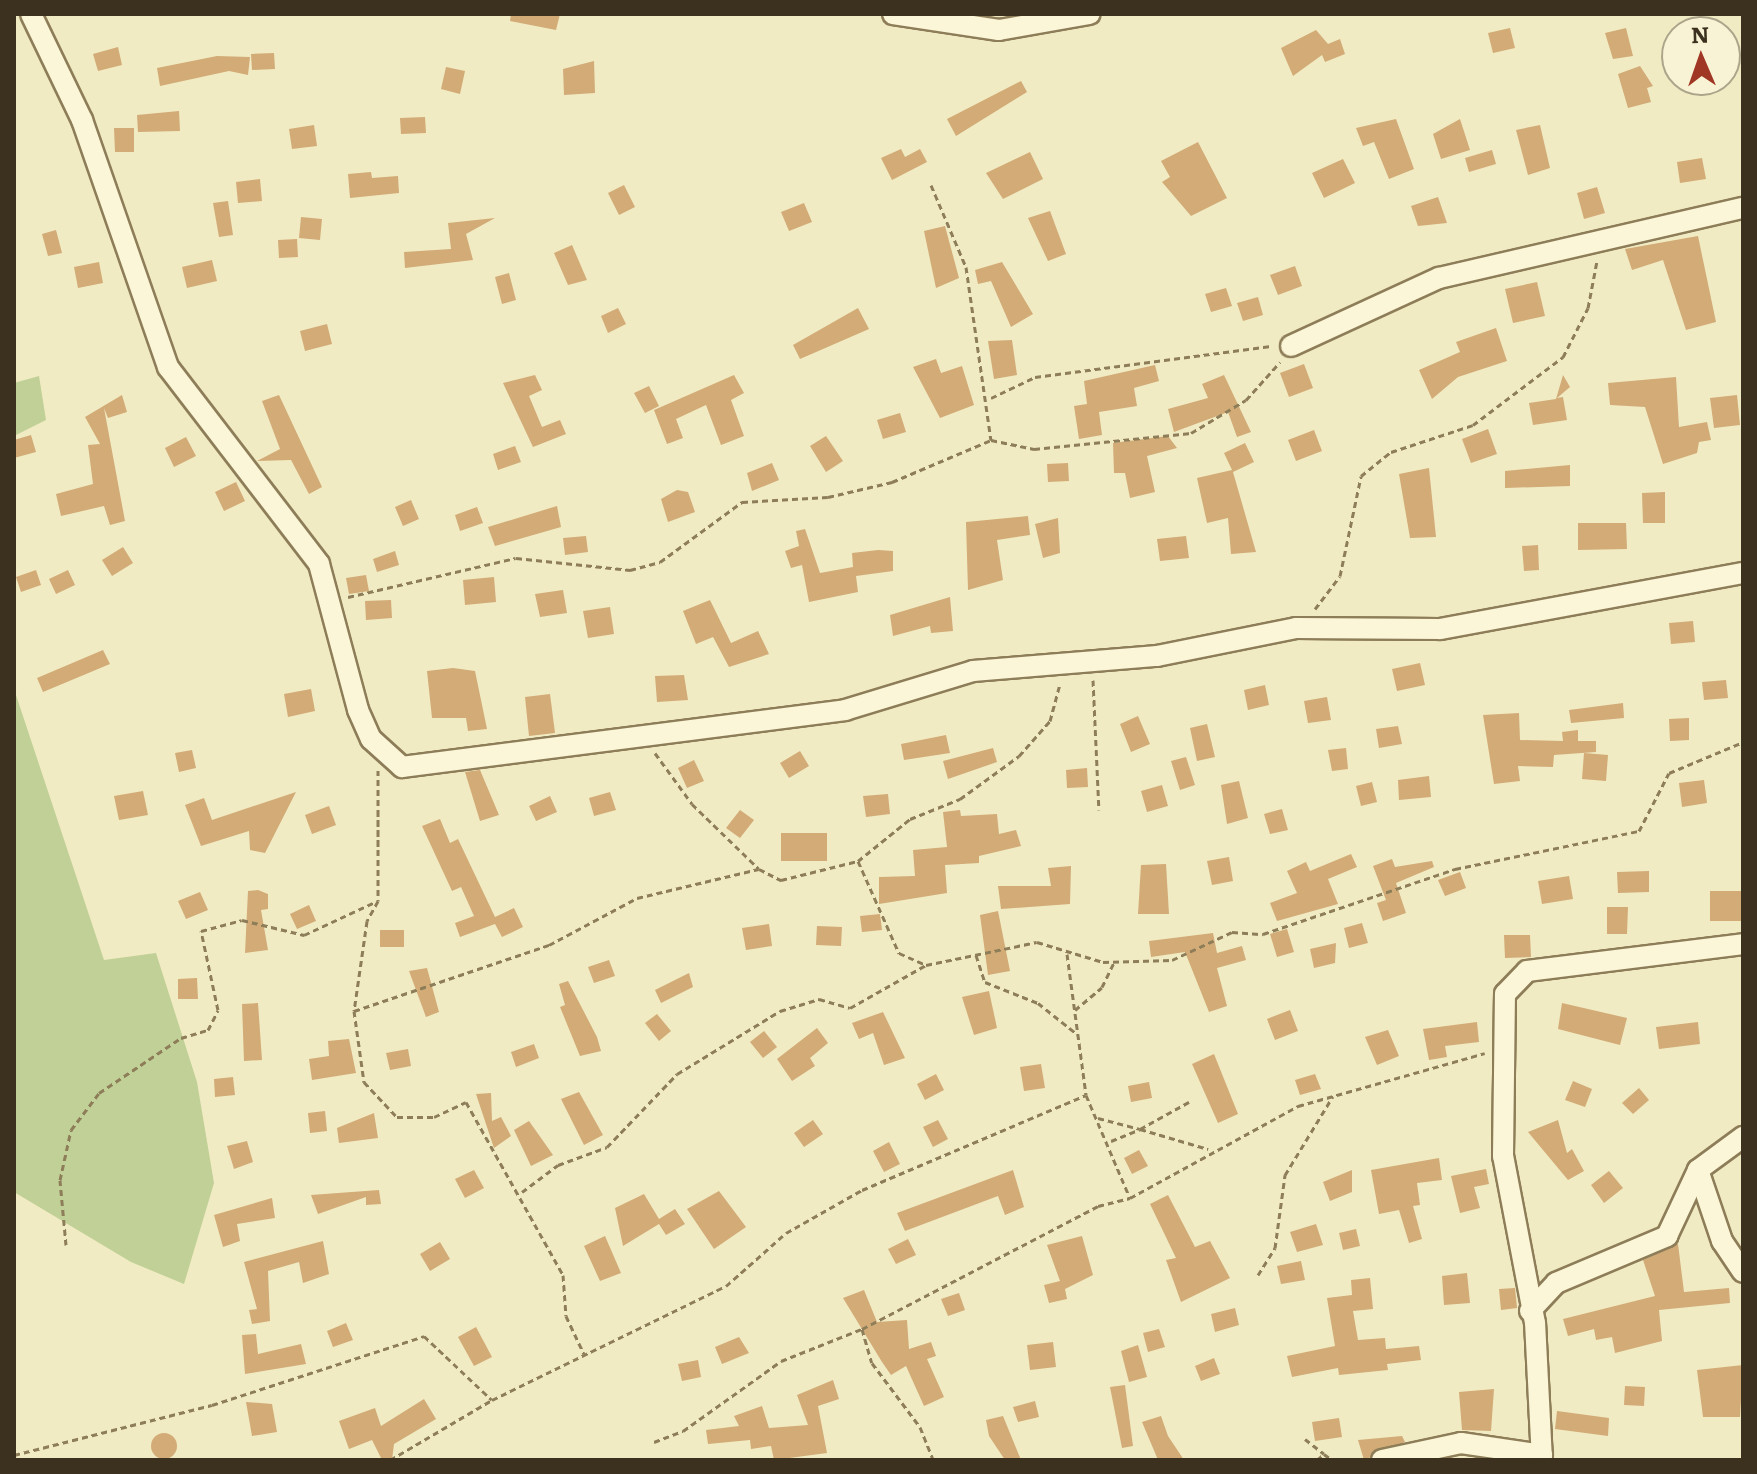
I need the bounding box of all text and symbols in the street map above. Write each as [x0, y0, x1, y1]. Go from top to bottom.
north arrow [1661, 16, 1741, 96]
text: N [1690, 17, 1710, 50]

